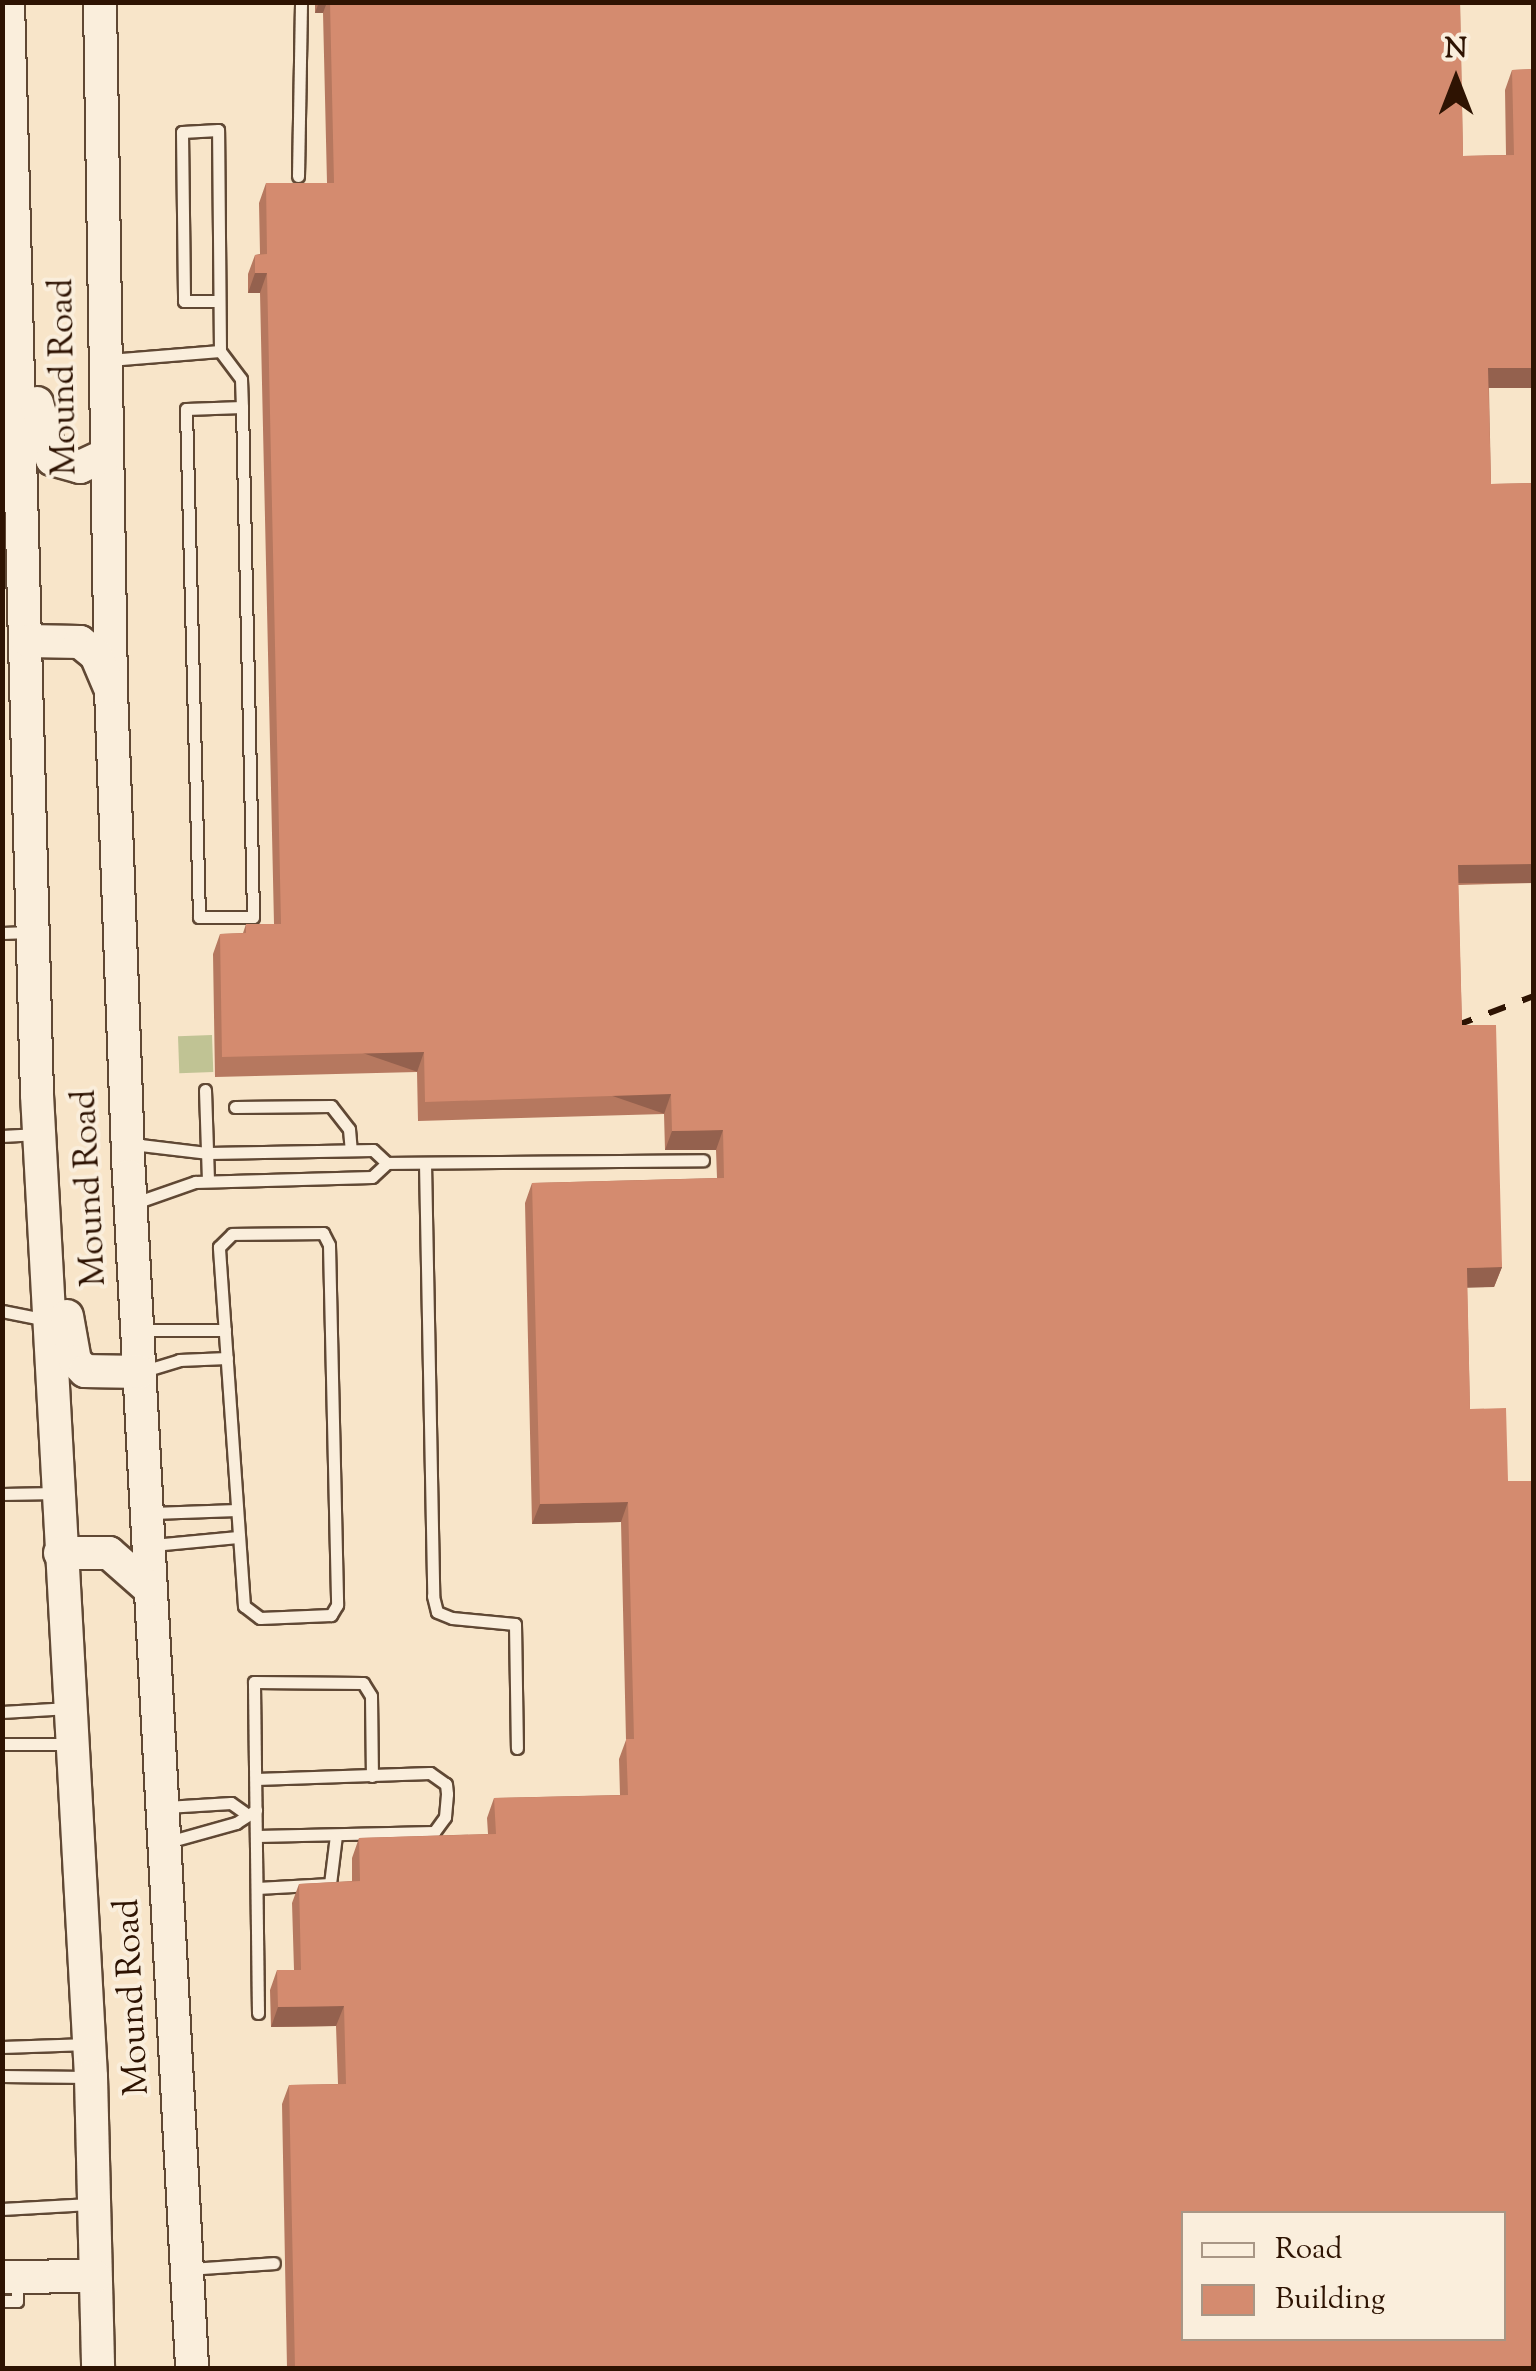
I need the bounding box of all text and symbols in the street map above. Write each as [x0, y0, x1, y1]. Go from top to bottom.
north arrow [1406, 30, 1506, 130]
text: N [1445, 30, 1467, 70]
street label: Mound Road [42, 278, 88, 476]
street label: Mound Road [65, 1088, 117, 1288]
street label: Mound Road [108, 1897, 160, 2097]
legend [1181, 2211, 1506, 2341]
text: Road [1275, 2229, 1342, 2272]
text: Building [1275, 2279, 1385, 2322]

